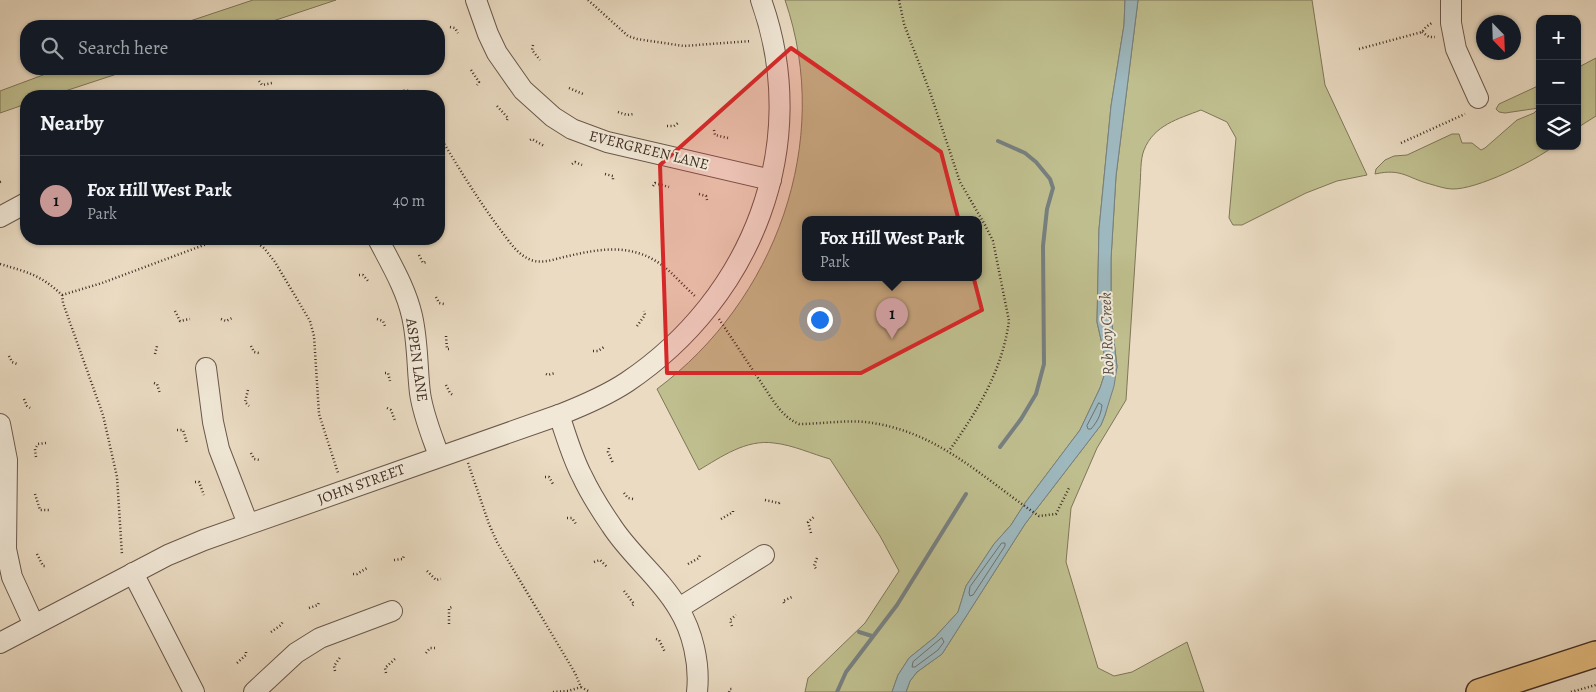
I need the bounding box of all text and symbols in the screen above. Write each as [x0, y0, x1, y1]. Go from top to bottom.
north arrow [1476, 15, 1521, 60]
map controls [1536, 15, 1581, 150]
button: + [1536, 15, 1581, 60]
search box [20, 20, 445, 75]
icon: search [38, 34, 66, 62]
text: Search here [78, 35, 168, 61]
button: − [1536, 60, 1581, 105]
button: layers [1536, 105, 1581, 150]
text: Nearby [40, 109, 103, 137]
street label: EVERGREEN LANE [587, 125, 711, 175]
text: Fox Hill West Park [87, 177, 232, 203]
text: 1 [53, 190, 59, 212]
text: 40 m [393, 190, 425, 212]
text: Park [87, 203, 117, 225]
popup [802, 216, 982, 281]
text: Fox Hill West Park [820, 225, 964, 251]
text: Park [820, 251, 850, 273]
water label: Rob Roy Creek [1095, 292, 1119, 376]
pin: 1 [876, 298, 908, 339]
your location [807, 307, 833, 333]
street label: ASPEN LANE [401, 316, 433, 403]
street label: JOHN STREET [315, 459, 408, 509]

